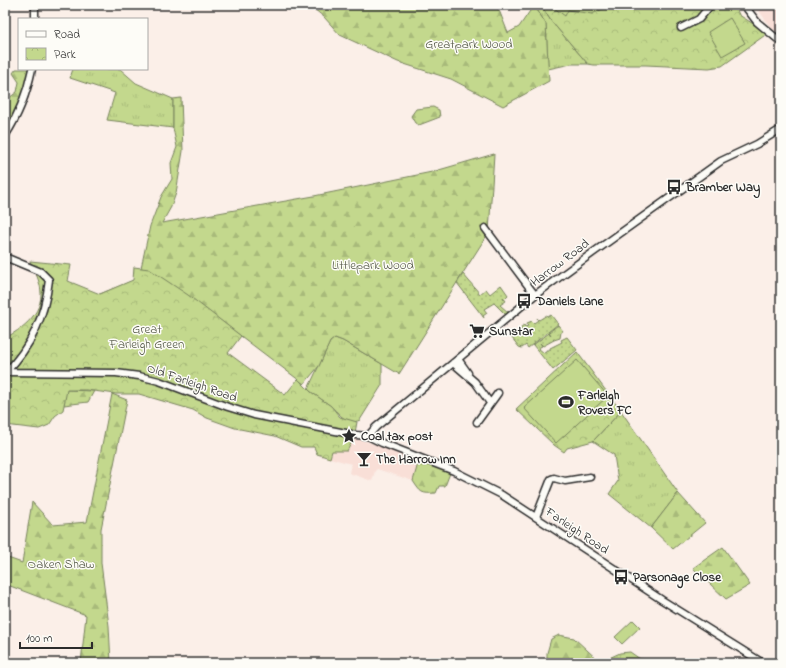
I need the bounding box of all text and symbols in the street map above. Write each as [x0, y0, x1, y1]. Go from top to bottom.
legend [18, 18, 148, 70]
text: Road [54, 26, 80, 44]
park label: Greatpark Wood [425, 35, 513, 54]
text: Park [54, 46, 76, 64]
bus stop icon: Bramber Way [665, 178, 683, 196]
place label: Bramber Way [685, 178, 760, 199]
street label: Harrow Road [527, 234, 594, 291]
park label: Littlepark Wood [332, 256, 415, 275]
bus stop icon: Daniels Lane [515, 292, 533, 310]
place label: Daniels Lane [535, 292, 604, 311]
park label: Great Farleigh Green [109, 320, 184, 355]
supermarket icon: Sunstar [468, 322, 486, 340]
place label: Sunstar [489, 322, 534, 341]
street label: Old Farleigh Road [144, 359, 240, 408]
place label: Farleigh Rovers FC [577, 386, 632, 420]
sports icon: Farleigh Rovers FC [557, 393, 575, 411]
place icon: Coal tax post [340, 427, 358, 445]
place label: Coal tax post [361, 427, 433, 446]
bar icon: The Harrow Inn [355, 450, 373, 468]
place label: The Harrow Inn [376, 450, 456, 469]
street label: Farleigh Road [540, 502, 613, 560]
park label: Oaken Shaw [28, 555, 95, 574]
bus stop icon: Parsonage Close [612, 568, 630, 586]
place label: Parsonage Close [633, 568, 722, 589]
scale bar [20, 624, 92, 650]
text: 100 m [26, 630, 53, 648]

